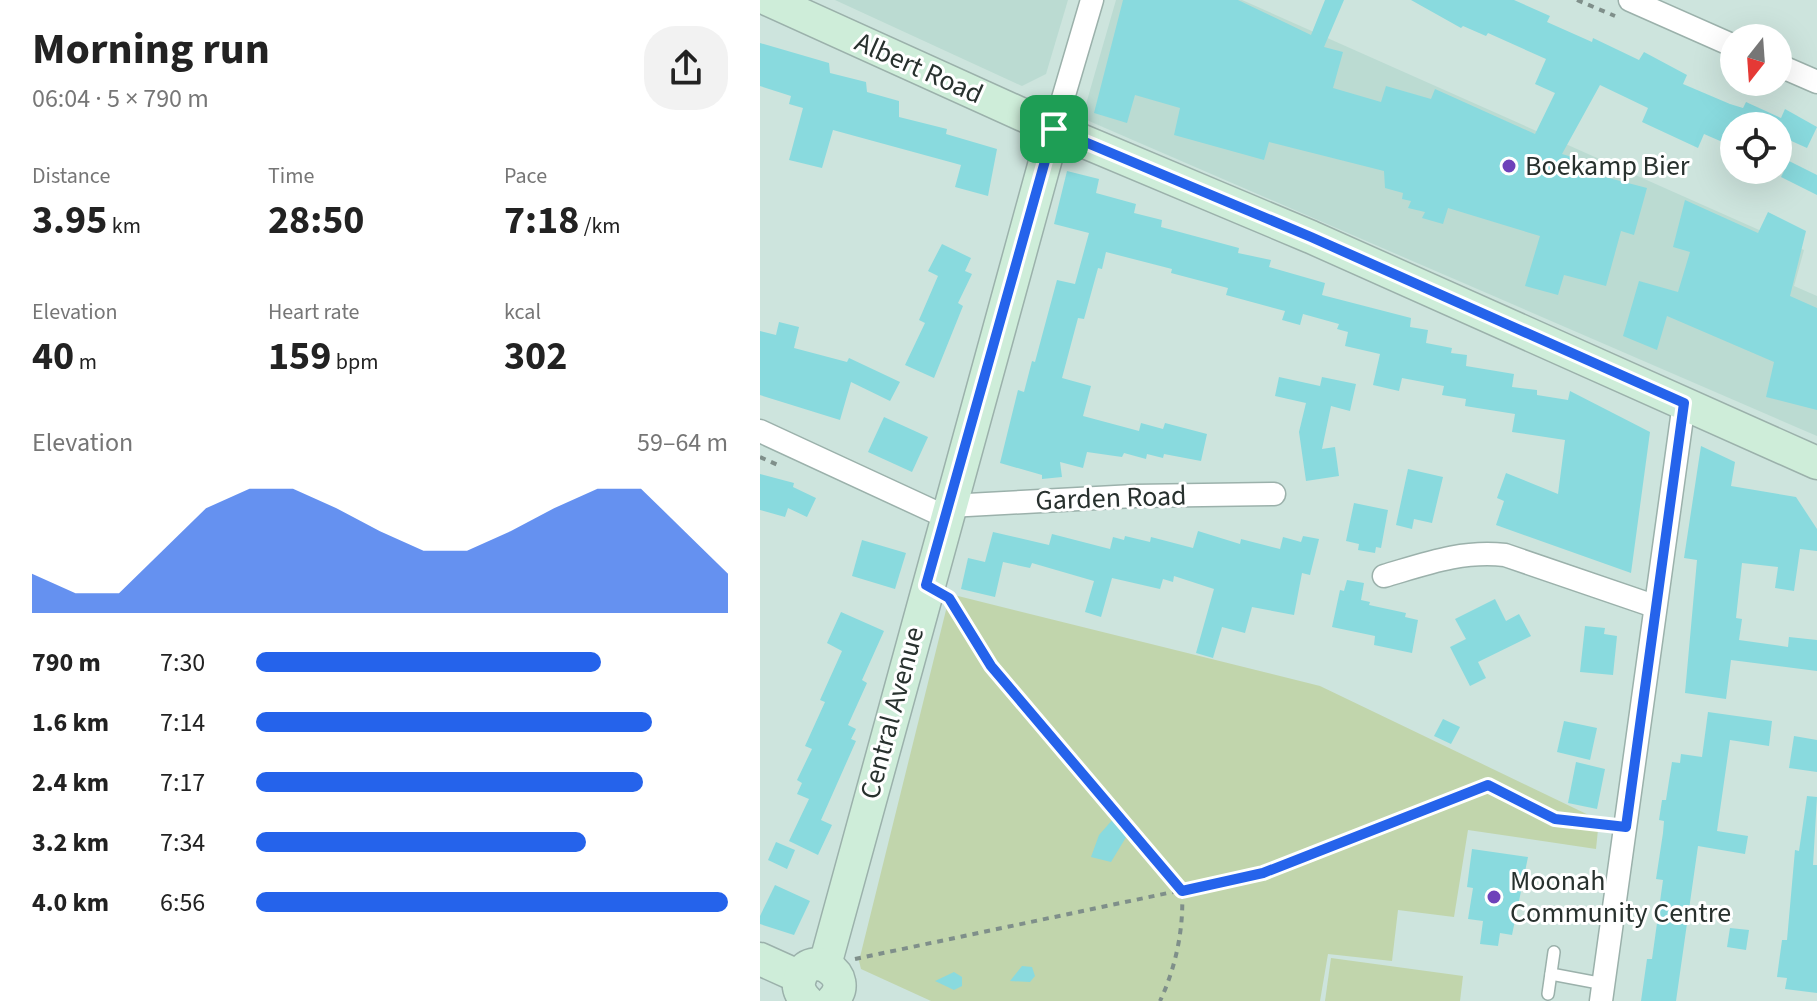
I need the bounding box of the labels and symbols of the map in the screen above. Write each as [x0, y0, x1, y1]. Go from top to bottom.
street label: Albert Road [848, 22, 990, 114]
north arrow [1720, 24, 1792, 96]
pin [1020, 95, 1088, 163]
place label: Boekamp Bier [1525, 146, 1690, 186]
marker: Boekamp Bier [1500, 157, 1518, 175]
street label: Garden Road [1035, 475, 1187, 521]
street label: Central Avenue [850, 622, 934, 804]
place label: Moonah Community Centre [1510, 861, 1731, 933]
marker: Moonah Community Centre [1485, 888, 1503, 906]

